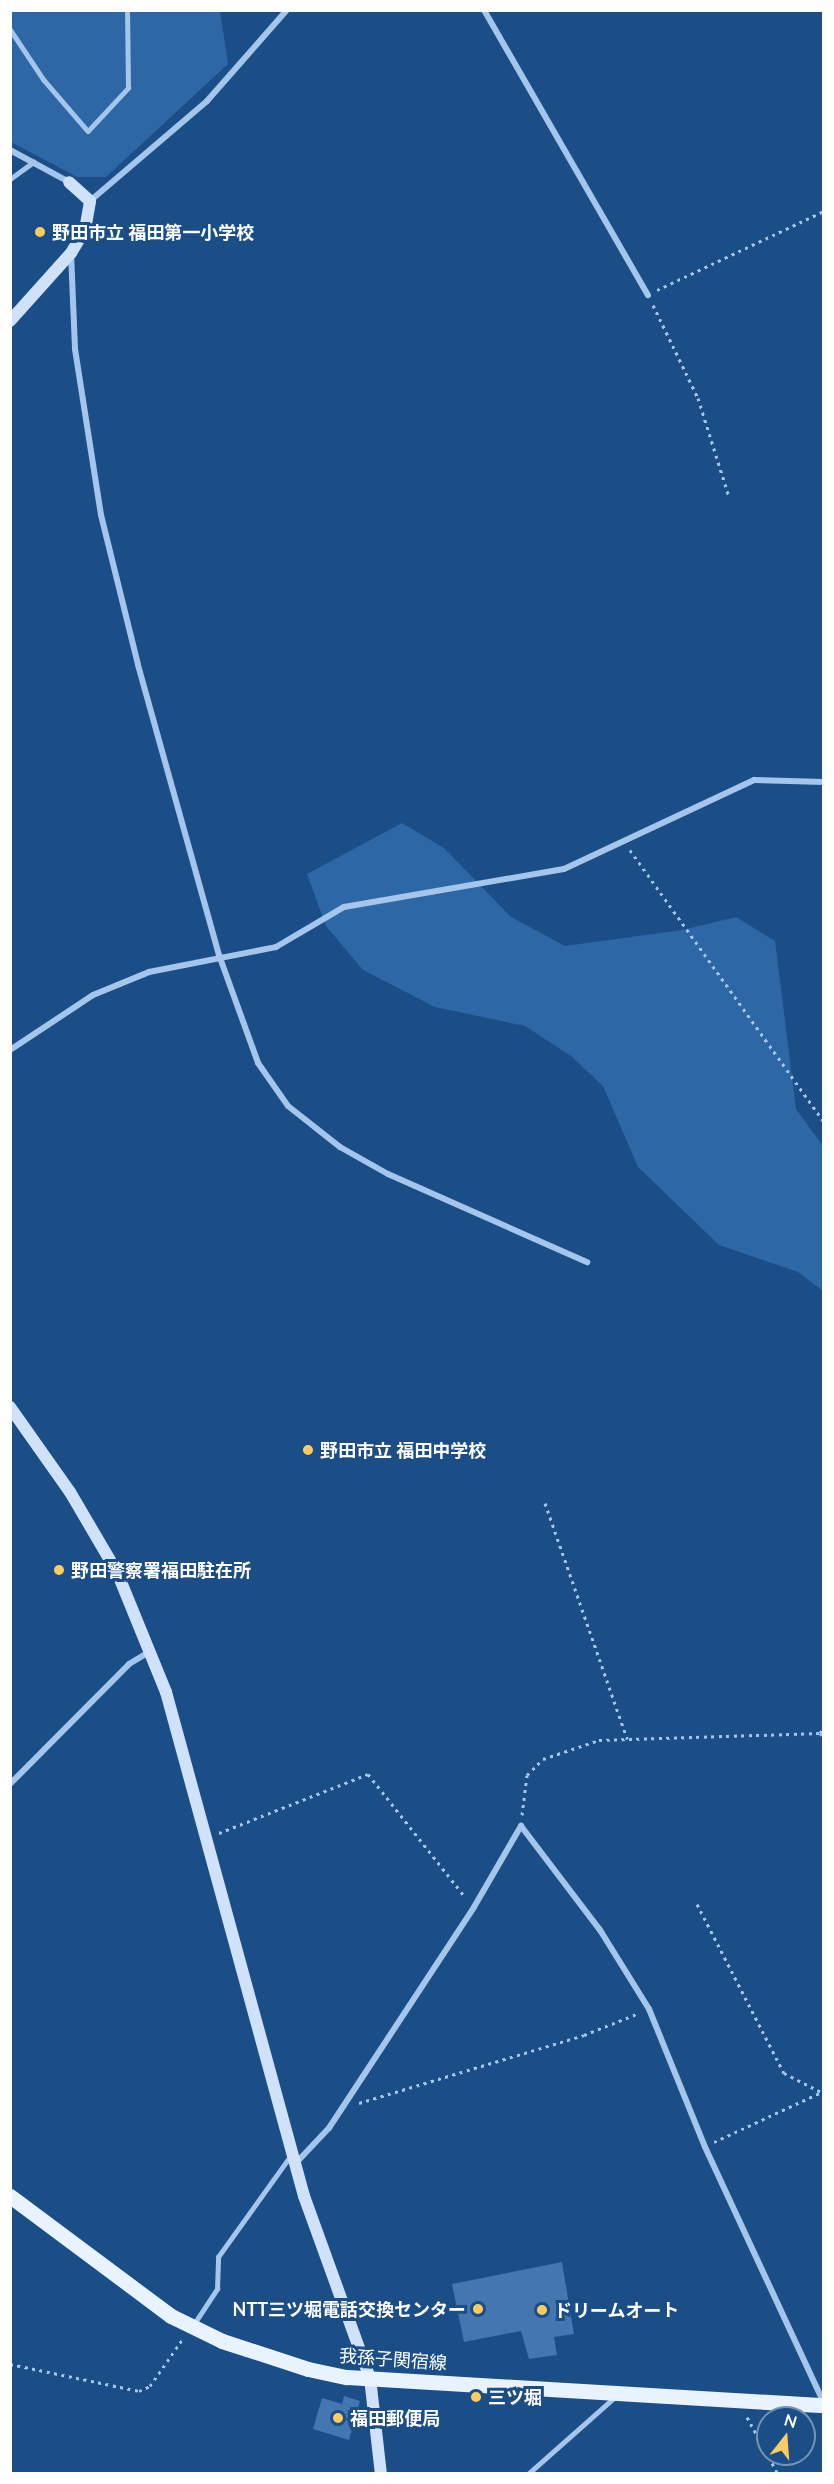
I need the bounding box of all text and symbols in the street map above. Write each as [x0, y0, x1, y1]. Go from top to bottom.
place label: 野田市立 福田第一小学校 [52, 221, 254, 243]
marker: 野田市立 福田第一小学校 [33, 225, 47, 239]
place label: 野田市立 福田中学校 [320, 1439, 486, 1461]
marker: 野田市立 福田中学校 [301, 1443, 315, 1457]
place label: 野田警察署福田駐在所 [71, 1559, 251, 1581]
marker: 野田警察署福田駐在所 [52, 1563, 66, 1577]
place label: NTT三ツ堀電話交換センター [233, 2298, 466, 2320]
place label: ドリームオート [554, 2299, 680, 2321]
marker: NTT三ツ堀電話交換センター [471, 2302, 485, 2316]
marker: ドリームオート [535, 2303, 549, 2317]
street label: 我孫子関宿線 [338, 2344, 448, 2374]
place label: 三ツ堀 [488, 2386, 542, 2408]
marker: 三ツ堀 [469, 2390, 483, 2404]
north arrow [756, 2406, 816, 2466]
place label: 福田郵便局 [350, 2407, 440, 2429]
text: N [782, 2409, 799, 2431]
marker: 福田郵便局 [331, 2411, 345, 2425]

